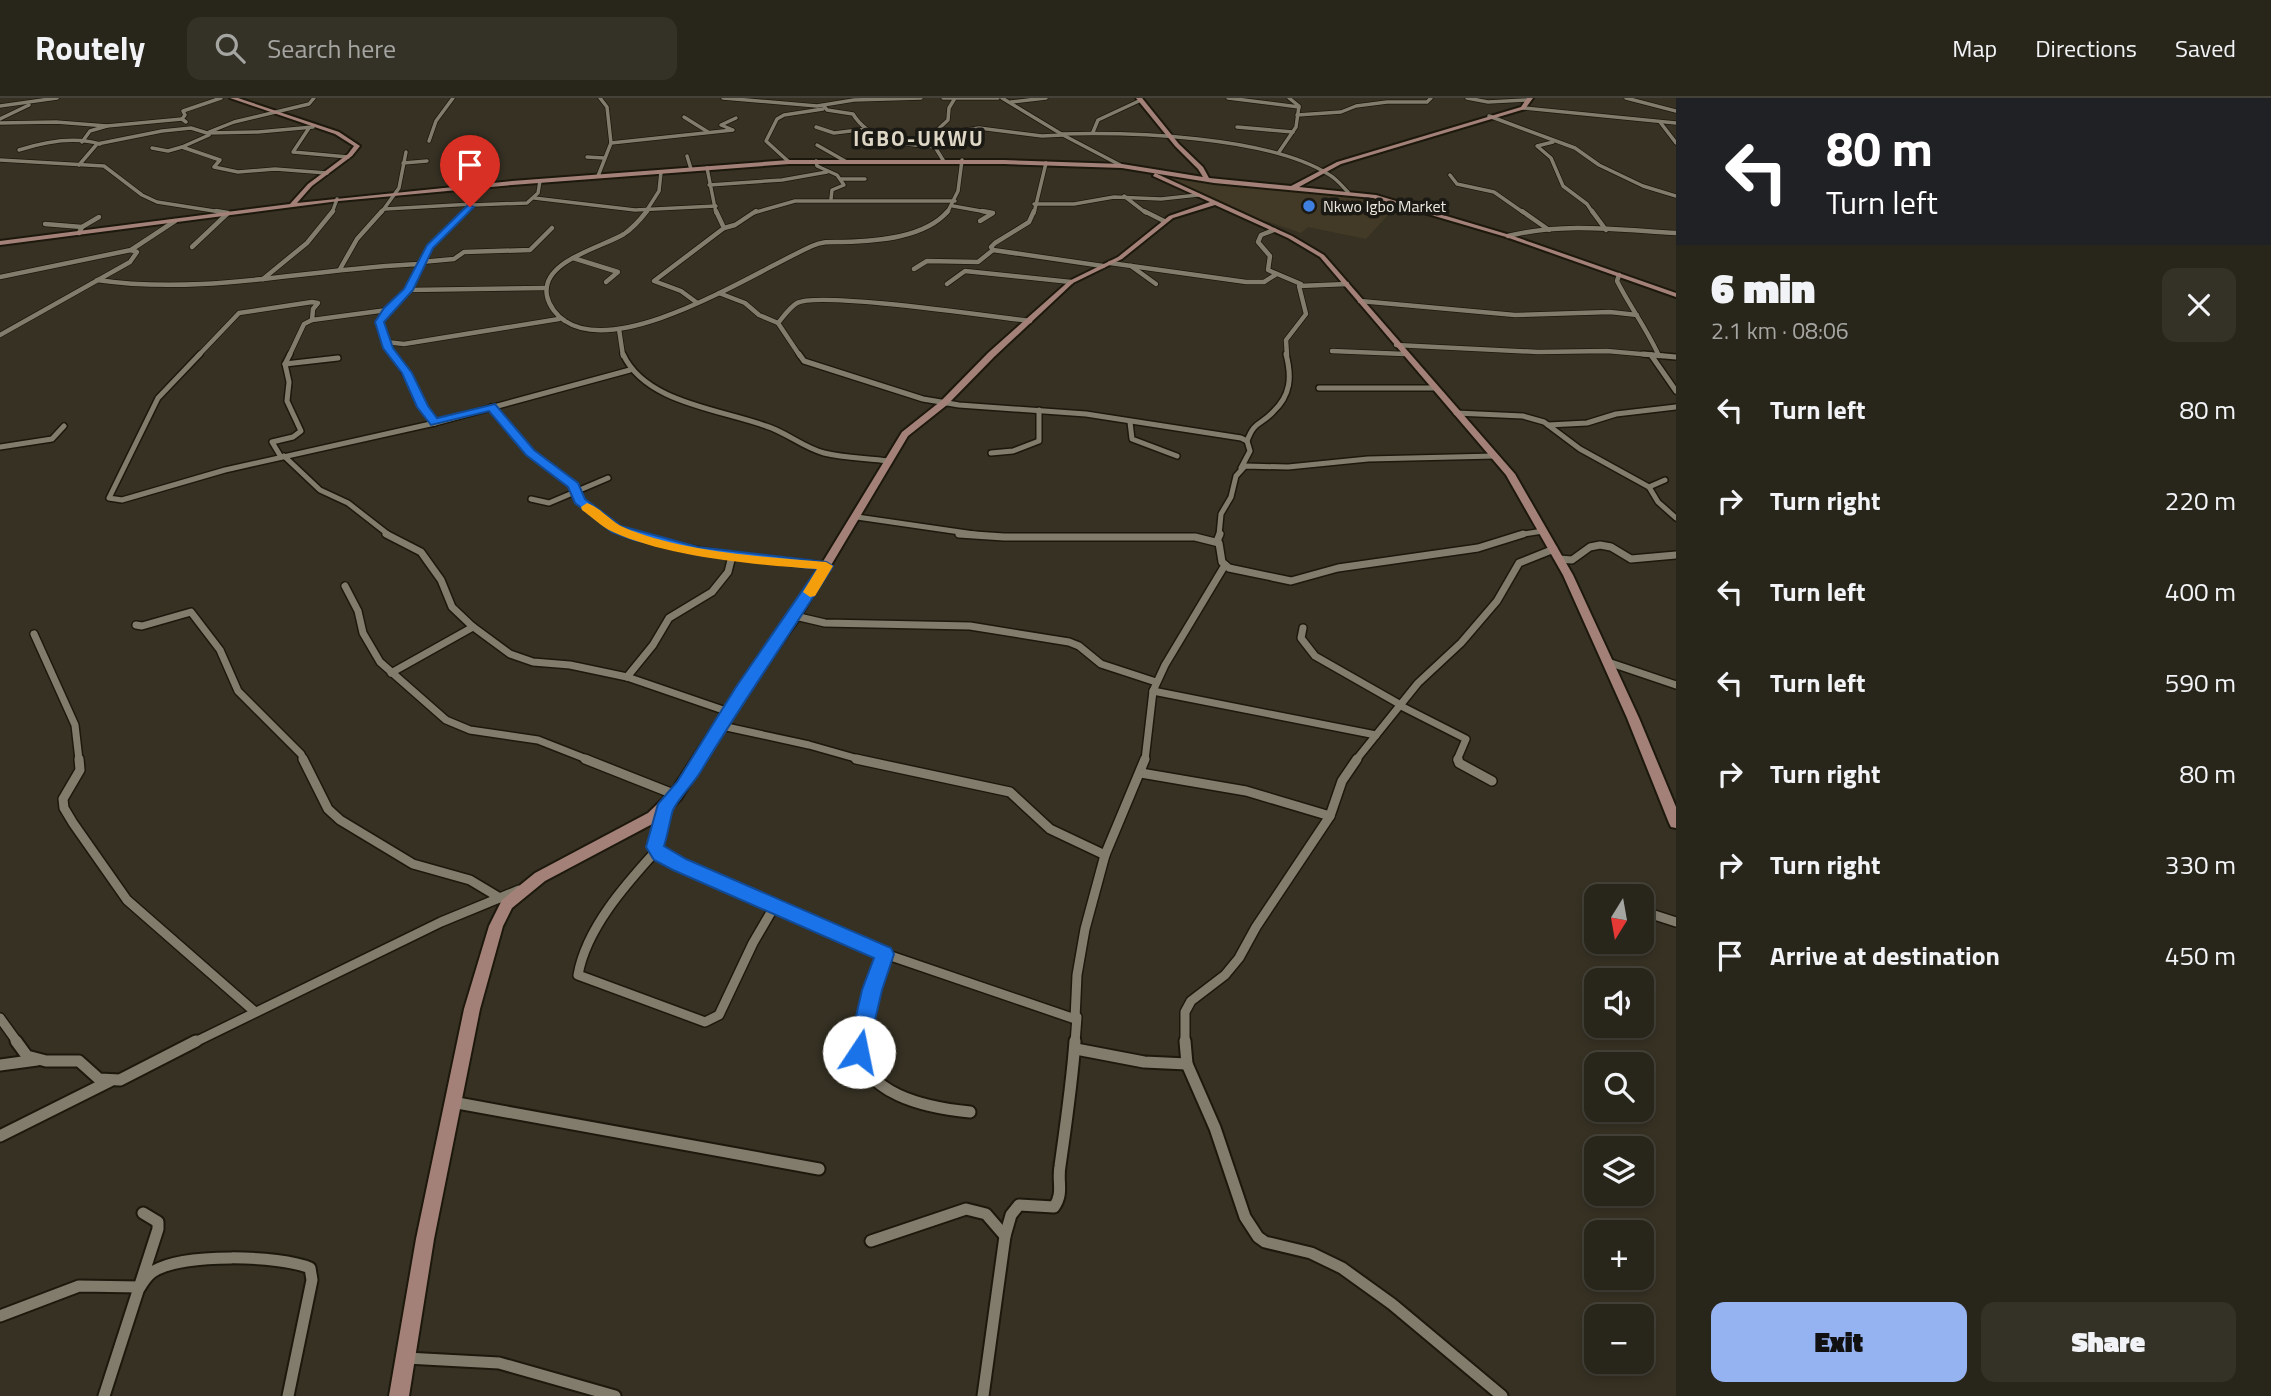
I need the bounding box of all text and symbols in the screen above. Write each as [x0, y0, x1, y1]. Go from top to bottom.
search box [187, 17, 677, 80]
text: Routely [35, 23, 145, 73]
icon: search [211, 29, 249, 67]
text: Search here [267, 29, 396, 68]
text: Map [1952, 30, 1997, 66]
text: Directions [2035, 30, 2137, 66]
text: Saved [2175, 30, 2236, 66]
text: 80 m [1826, 110, 1933, 185]
district label: IGBO-UKWU [853, 122, 985, 154]
icon: left [1711, 126, 1802, 217]
pin [440, 135, 500, 207]
icon: arrive [451, 146, 489, 184]
text: Turn left [1826, 178, 1938, 226]
place label: Nkwo Igbo Market [1323, 194, 1446, 218]
marker: Nkwo Igbo Market [1301, 198, 1317, 214]
text: 6 min [1711, 255, 1815, 319]
button: close [2162, 268, 2236, 342]
text: 2.1 km · 08:06 [1711, 313, 1849, 348]
text: Turn left [1770, 390, 1865, 429]
text: 80 m [2179, 390, 2236, 429]
icon: left [1711, 391, 1749, 429]
text: Turn right [1770, 481, 1881, 520]
text: 220 m [2165, 481, 2236, 520]
icon: right [1711, 482, 1749, 520]
text: Turn left [1770, 572, 1865, 611]
text: 400 m [2165, 572, 2236, 611]
icon: left [1711, 573, 1749, 611]
text: Turn left [1770, 663, 1865, 702]
text: 590 m [2165, 663, 2236, 702]
icon: left [1711, 664, 1749, 702]
text: Turn right [1770, 754, 1881, 793]
text: 80 m [2179, 754, 2236, 793]
icon: right [1711, 755, 1749, 793]
text: Turn right [1770, 845, 1881, 884]
text: 330 m [2165, 845, 2236, 884]
icon: right [1711, 846, 1749, 884]
north arrow [1584, 884, 1654, 954]
map controls [1584, 884, 1654, 1374]
text: Arrive at destination [1770, 936, 2000, 975]
text: 450 m [2165, 936, 2236, 975]
icon: arrive [1711, 937, 1749, 975]
button: sound [1584, 968, 1654, 1038]
position arrow [822, 1015, 896, 1089]
button: search [1584, 1052, 1654, 1122]
button: layers [1584, 1136, 1654, 1206]
button: + [1584, 1220, 1654, 1290]
button: Exit [1711, 1302, 1967, 1382]
button: Share [1981, 1302, 2236, 1382]
button: − [1584, 1304, 1654, 1374]

